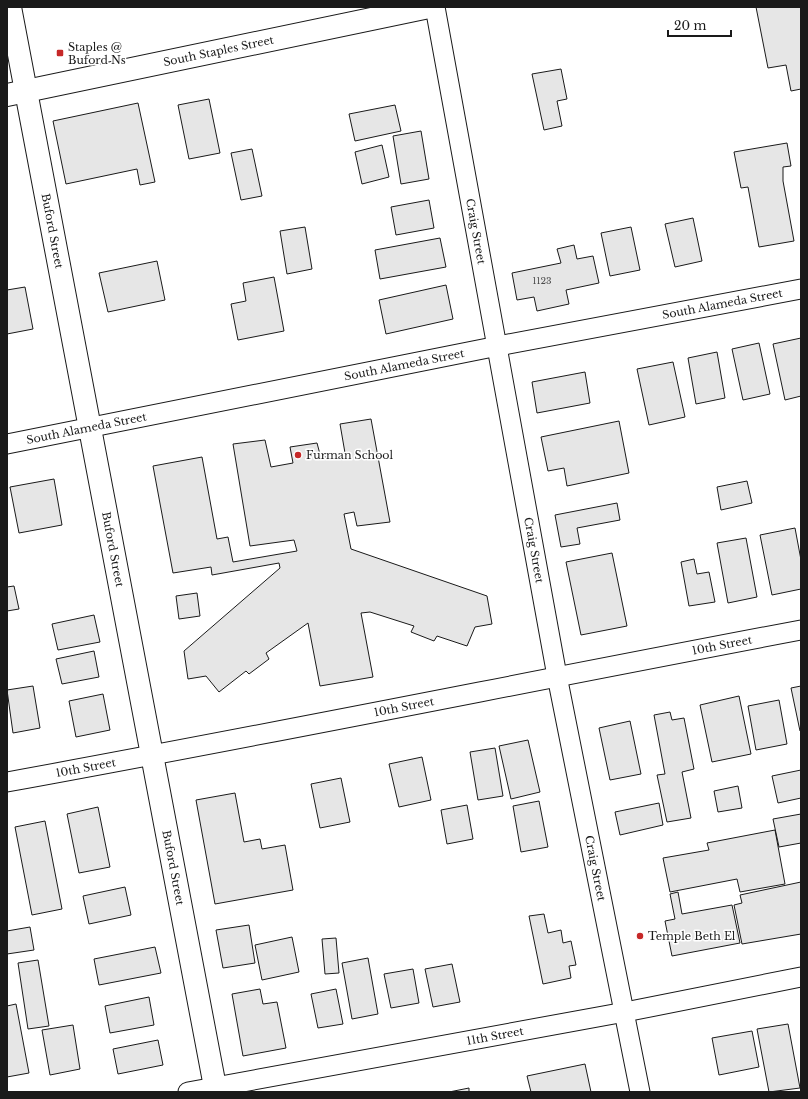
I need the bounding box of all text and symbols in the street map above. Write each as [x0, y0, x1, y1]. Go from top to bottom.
scale bar [668, 12, 731, 38]
text: 20 m [674, 18, 706, 33]
street label: South Staples Street [162, 32, 276, 69]
place label: Staples @ Buford Ns [68, 40, 126, 67]
marker: Staples @ Buford Ns [55, 48, 65, 58]
street label: Buford Street [39, 192, 67, 271]
street label: Craig Street [463, 197, 489, 266]
house number: 1123 [532, 275, 552, 286]
street label: South Alameda Street [661, 285, 785, 322]
street label: South Alameda Street [343, 346, 466, 384]
street label: South Alameda Street [25, 409, 149, 447]
place label: Furman School [306, 448, 394, 462]
marker: Furman School [293, 450, 303, 460]
street label: Buford Street [99, 511, 127, 589]
street label: Craig Street [521, 516, 547, 585]
street label: 10th Street [691, 632, 754, 658]
street label: 10th Street [373, 694, 436, 719]
street label: 10th Street [55, 755, 118, 780]
street label: Buford Street [159, 829, 188, 907]
street label: Craig Street [582, 834, 609, 903]
place label: Temple Beth El [648, 929, 736, 943]
marker: Temple Beth El [635, 931, 645, 941]
street label: 11th Street [465, 1024, 525, 1048]

